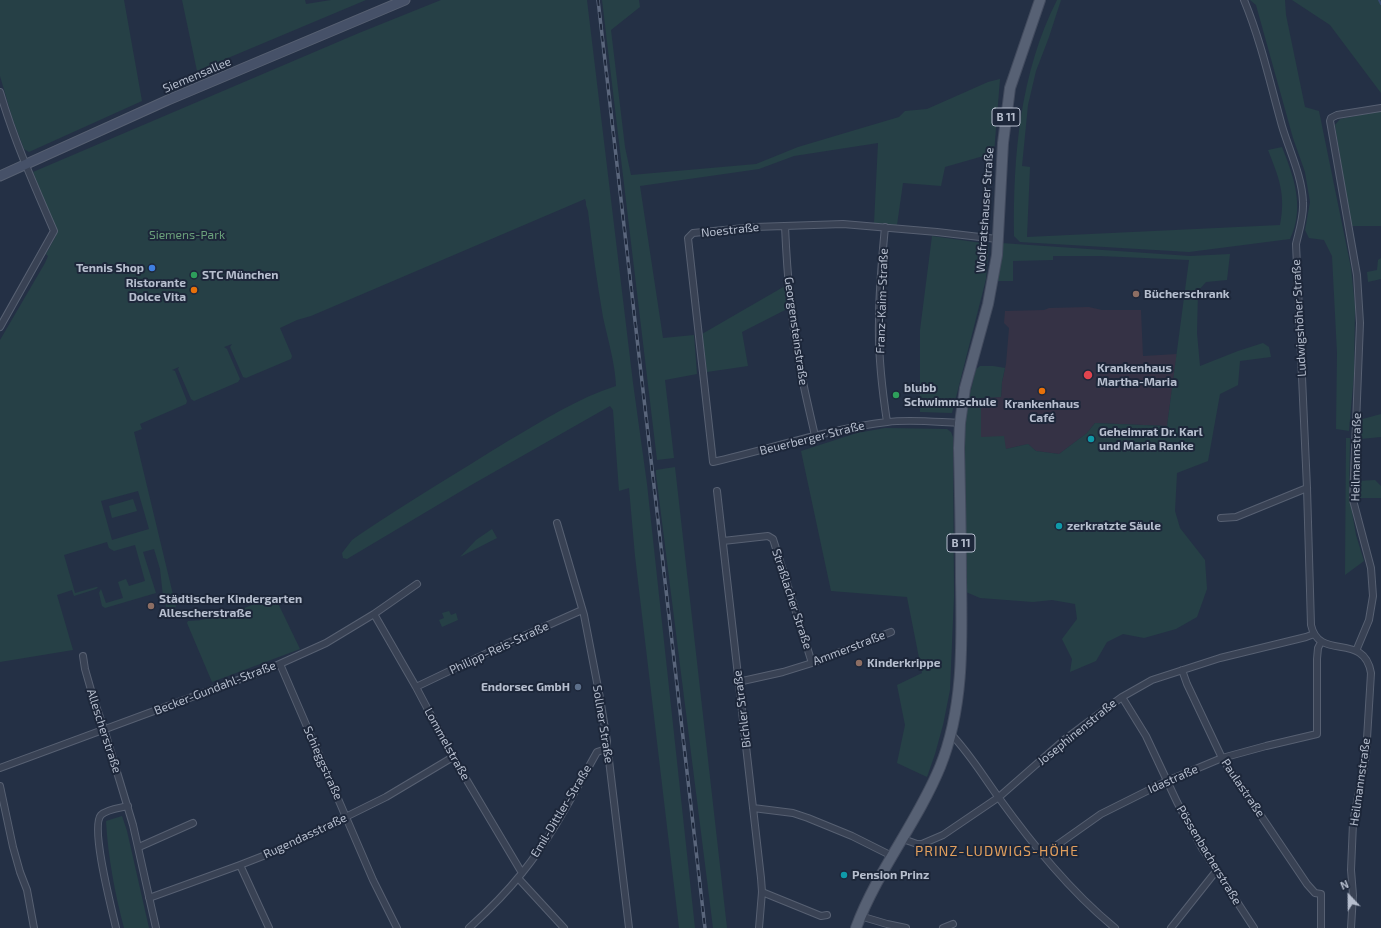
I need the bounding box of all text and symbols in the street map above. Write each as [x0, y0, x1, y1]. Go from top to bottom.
street label: Siemensallee [161, 54, 233, 96]
road number: B 11 [992, 108, 1020, 126]
street label: Wolfratshauser Straße [973, 147, 997, 273]
street label: Noestraße [700, 220, 760, 240]
park label: Siemens-Park [149, 228, 225, 242]
street label: Franz-Kaim-Straße [873, 248, 891, 354]
street label: Ludwigshöher Straße [1289, 259, 1309, 377]
place label: Tennis Shop [76, 261, 144, 275]
marker: Tennis Shop [147, 263, 157, 273]
place label: STC München [202, 268, 278, 282]
marker: STC München [189, 270, 199, 280]
place label: Ristorante Dolce Vita [126, 276, 186, 304]
street label: Georgensteinstraße [781, 276, 811, 386]
marker: Ristorante Dolce Vita [189, 285, 199, 295]
place label: Bücherschrank [1144, 287, 1230, 301]
marker: Bücherschrank [1131, 289, 1141, 299]
place label: Krankenhaus Martha-Maria [1097, 361, 1177, 389]
marker: Krankenhaus Martha-Maria [1082, 369, 1094, 381]
place label: blubb Schwimmschule [904, 381, 997, 409]
marker: Krankenhaus Café [1037, 386, 1047, 396]
marker: blubb Schwimmschule [891, 390, 901, 400]
place label: Krankenhaus Café [1005, 397, 1079, 425]
street label: Heilmannstraße [1348, 413, 1364, 501]
street label: Beuerberger Straße [758, 418, 866, 458]
place label: Geheimrat Dr. Karl und Maria Ranke [1099, 425, 1203, 453]
marker: Geheimrat Dr. Karl und Maria Ranke [1086, 434, 1096, 444]
place label: zerkratzte Säule [1067, 519, 1161, 533]
marker: zerkratzte Säule [1054, 521, 1064, 531]
road number: B 11 [947, 534, 975, 552]
street label: Straßlacher Straße [769, 547, 815, 651]
place label: Städtischer Kindergarten Allescherstraße [159, 592, 302, 620]
marker: Städtischer Kindergarten Allescherstraße [146, 601, 156, 611]
street label: Philipp-Reis-Straße [447, 619, 551, 677]
street label: Ammerstraße [811, 628, 887, 668]
place label: Kinderkrippe [867, 656, 940, 670]
street label: Becker-Gundahl-Straße [152, 658, 278, 718]
marker: Kinderkrippe [854, 658, 864, 668]
street label: Bichler Straße [730, 669, 754, 749]
place label: Endorsec GmbH [481, 680, 570, 694]
marker: Endorsec GmbH [573, 682, 583, 692]
street label: Sollner Straße [590, 684, 616, 764]
street label: Allescherstraße [84, 687, 124, 775]
street label: Josephinenstraße [1035, 696, 1119, 768]
street label: Lommelstraße [421, 705, 473, 783]
street label: Schieggstraße [300, 724, 346, 802]
street label: Heilmannstraße [1347, 737, 1373, 827]
street label: Paulastraße [1218, 756, 1268, 820]
street label: Emil-Dittler-Straße [528, 762, 594, 860]
street label: Idastraße [1146, 762, 1200, 796]
street label: Pössenbacherstraße [1174, 803, 1244, 907]
street label: Rugendasstraße [261, 810, 349, 862]
district label: PRINZ-LUDWIGS-HÖHE [915, 843, 1079, 859]
place label: Pension Prinz [852, 868, 929, 882]
marker: Pension Prinz [839, 870, 849, 880]
north arrow [1329, 876, 1369, 916]
text: N [1338, 877, 1350, 892]

